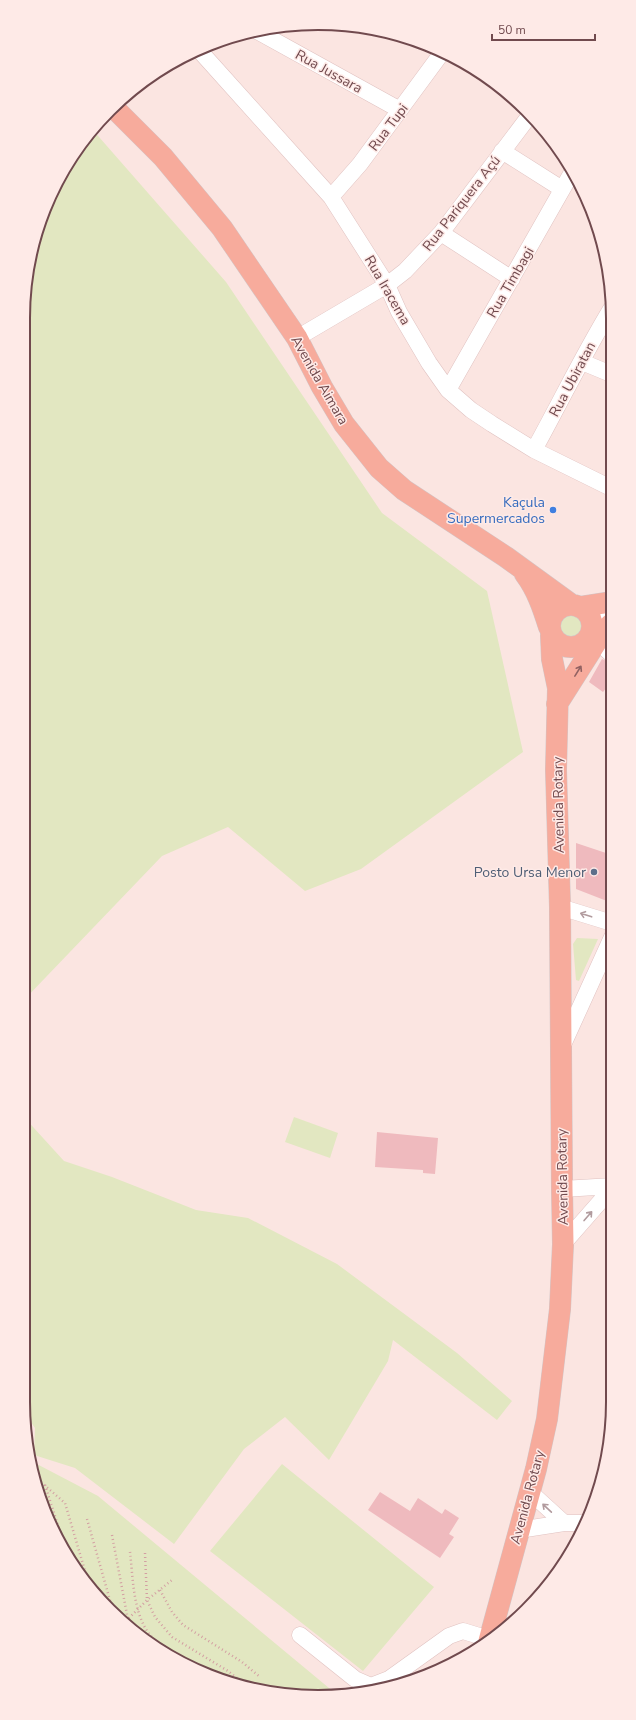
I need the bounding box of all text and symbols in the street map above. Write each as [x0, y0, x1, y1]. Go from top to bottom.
scale bar [492, 16, 595, 42]
text: 50 m [498, 22, 526, 38]
street label: Rua Jussara [292, 45, 366, 98]
street label: Rua Tupi [364, 100, 413, 155]
street label: Rua Pariquera Açú [418, 152, 505, 255]
street label: Rua Timbagi [482, 243, 538, 321]
street label: Rua Iracema [360, 252, 415, 329]
street label: Avenida Aimara [286, 332, 353, 428]
street label: Rua Ubiratan [545, 338, 600, 420]
place label: Kaçula Supermercados [447, 493, 545, 528]
marker: Kaçula Supermercados [548, 505, 558, 515]
one-way arrow [574, 666, 582, 677]
street label: Avenida Rotary [548, 756, 569, 853]
place label: Posto Ursa Menor [474, 863, 586, 882]
marker: Posto Ursa Menor [589, 867, 599, 877]
one-way arrow [580, 911, 593, 918]
street label: Avenida Rotary [552, 1128, 573, 1225]
one-way arrow [583, 1211, 592, 1221]
street label: Avenida Rotary [506, 1447, 549, 1546]
one-way arrow [542, 1503, 552, 1512]

